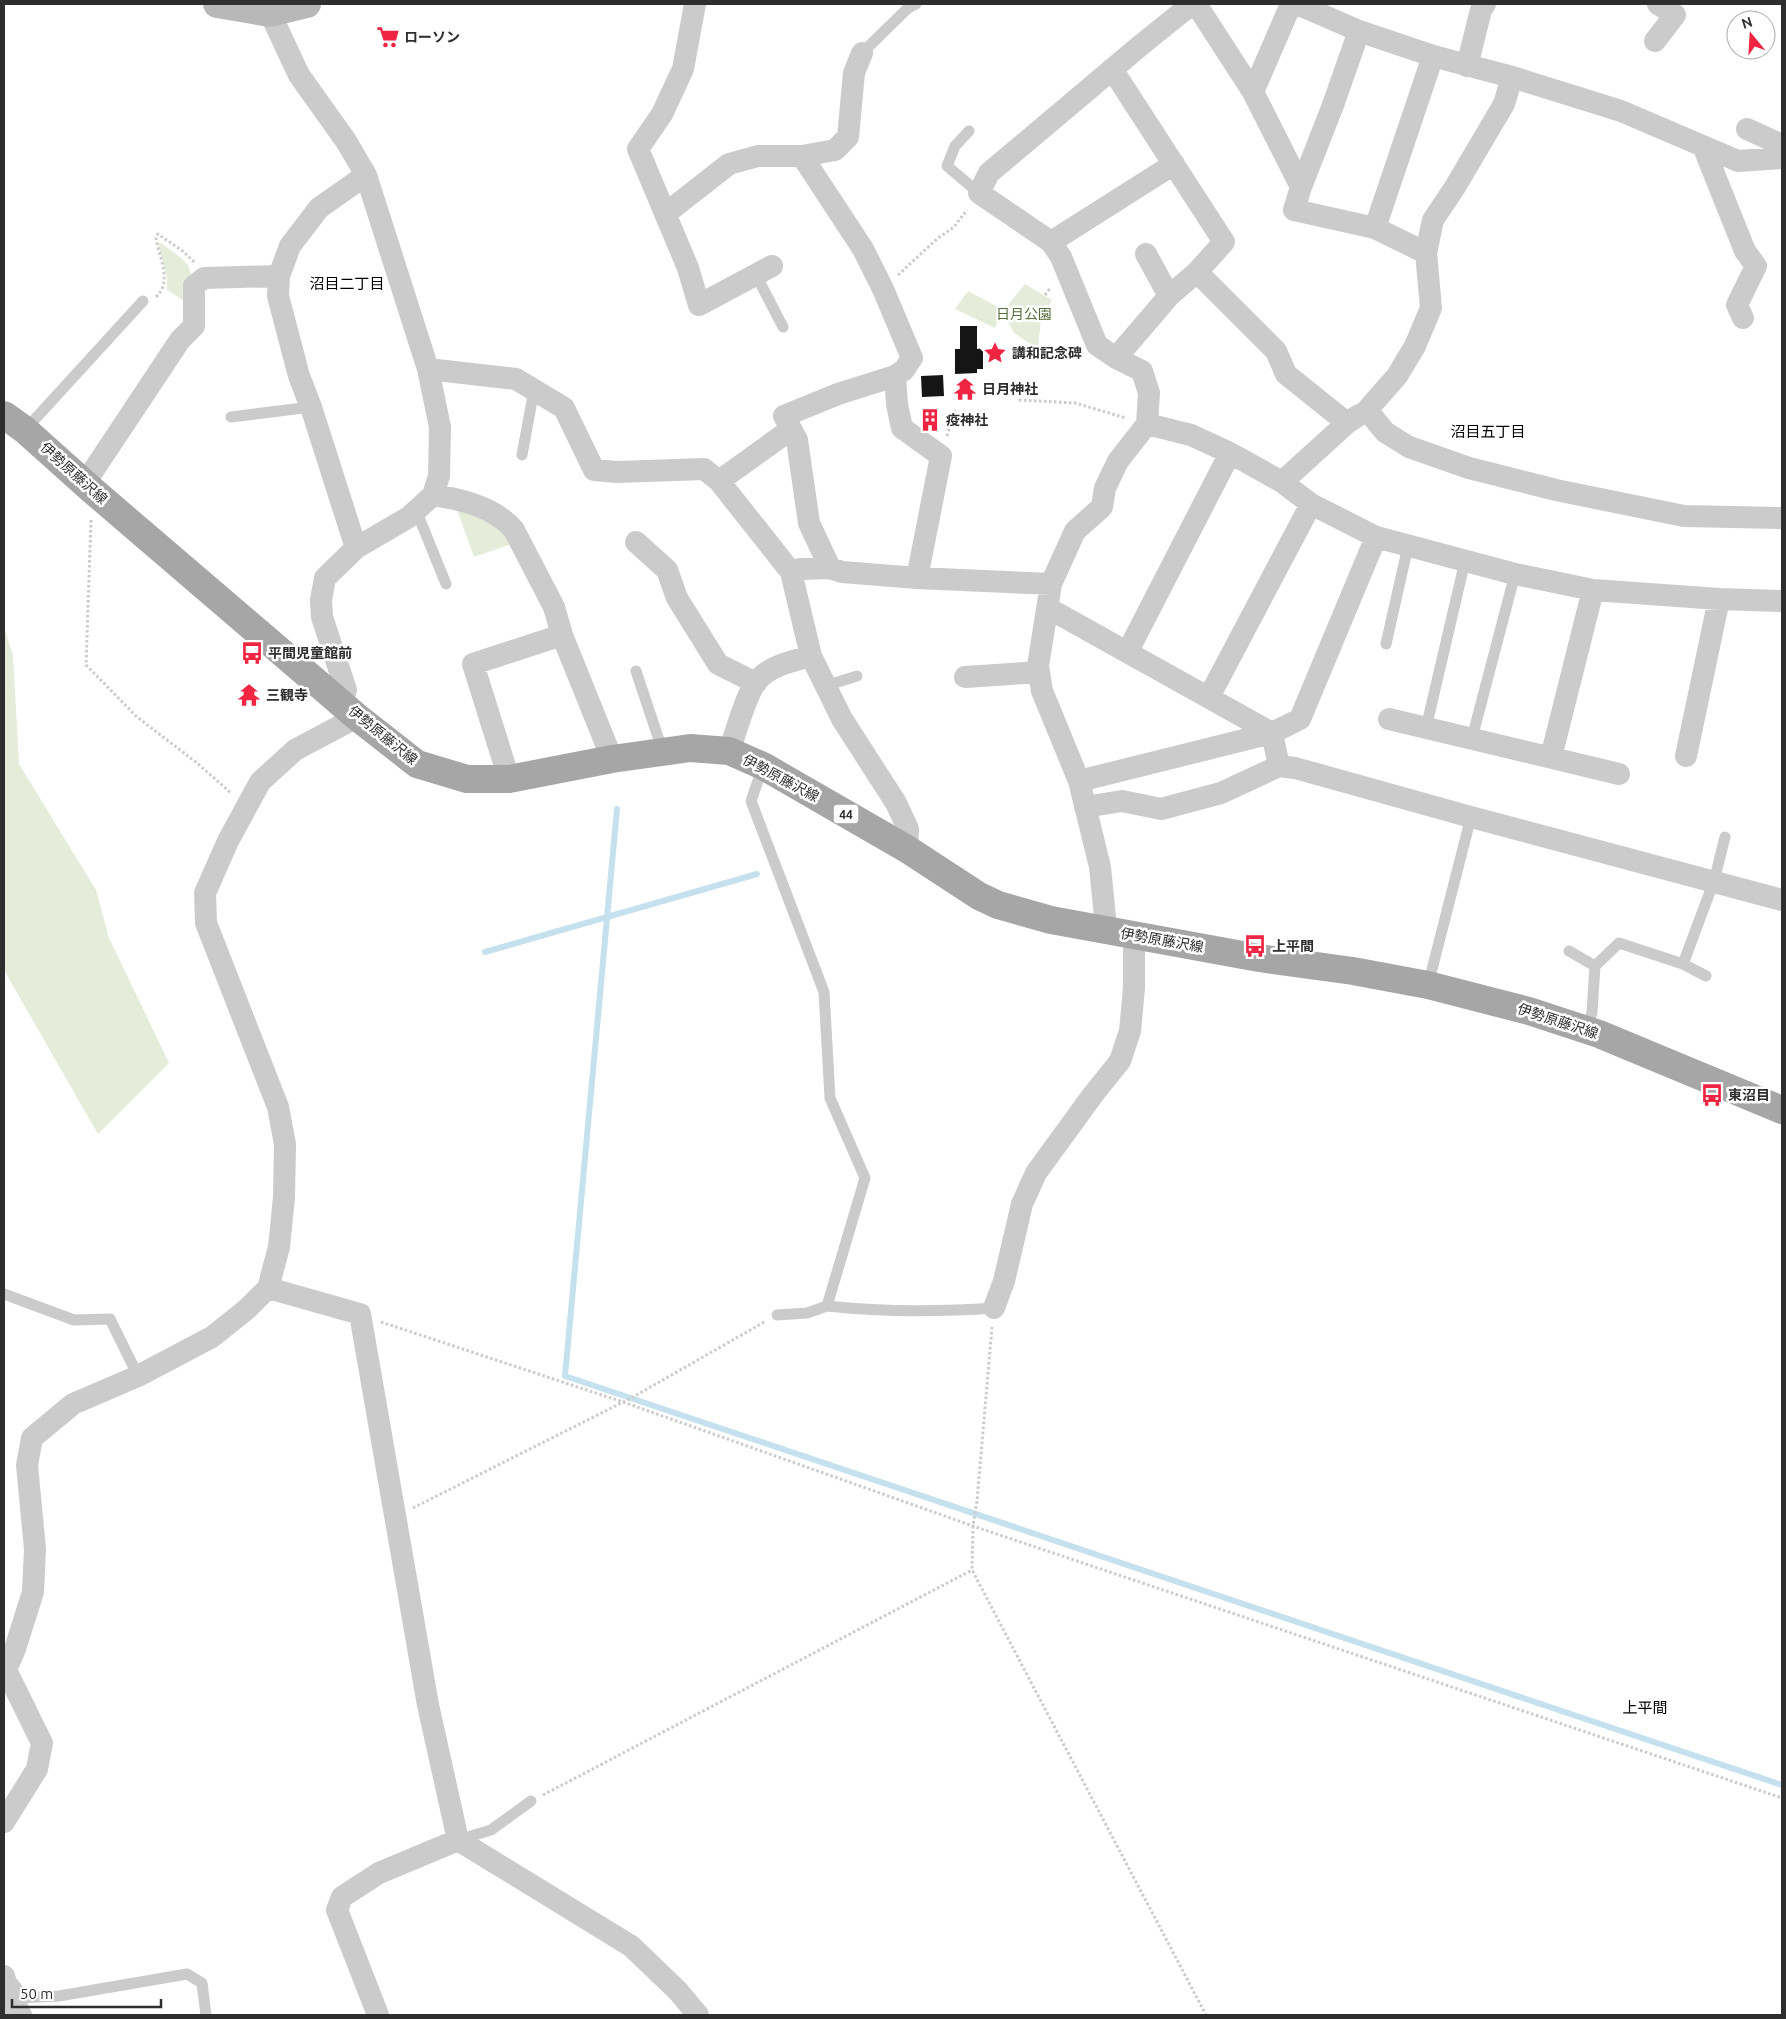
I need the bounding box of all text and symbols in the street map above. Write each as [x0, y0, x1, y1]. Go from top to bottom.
north arrow [1726, 10, 1776, 60]
text: N [1740, 13, 1754, 32]
supermarket icon: ローソン [375, 24, 401, 50]
place label: ローソン [404, 29, 460, 45]
district label: 沼目二丁目 [309, 275, 385, 292]
park label: 日月公園 [996, 306, 1052, 322]
place icon: 講和記念碑 [982, 340, 1008, 366]
place label: 講和記念碑 [1012, 345, 1082, 361]
temple icon: 日月神社 [952, 376, 978, 402]
place label: 日月神社 [982, 381, 1038, 397]
building icon: 疫神社 [917, 407, 943, 433]
place label: 疫神社 [946, 412, 988, 428]
district label: 沼目五丁目 [1450, 423, 1526, 440]
street label: 伊勢原藤沢線 [37, 439, 111, 507]
bus stop icon: 平間児童館前 [239, 640, 265, 666]
place label: 平間児童館前 [268, 645, 352, 661]
temple icon: 三観寺 [236, 682, 262, 708]
place label: 三観寺 [266, 687, 308, 703]
street label: 伊勢原藤沢線 [345, 702, 421, 768]
street label: 伊勢原藤沢線 [740, 751, 822, 805]
road number: 44 [834, 804, 858, 824]
street label: 伊勢原藤沢線 [1119, 925, 1205, 955]
bus stop icon: 上平間 [1242, 933, 1268, 959]
place label: 上平間 [1272, 938, 1314, 954]
street label: 伊勢原藤沢線 [1516, 1000, 1600, 1042]
bus stop icon: 東沼目 [1699, 1082, 1725, 1108]
place label: 東沼目 [1728, 1087, 1770, 1103]
district label: 上平間 [1622, 1699, 1668, 1716]
scale bar [12, 1976, 161, 2008]
text: 50 m [20, 1985, 53, 2002]

